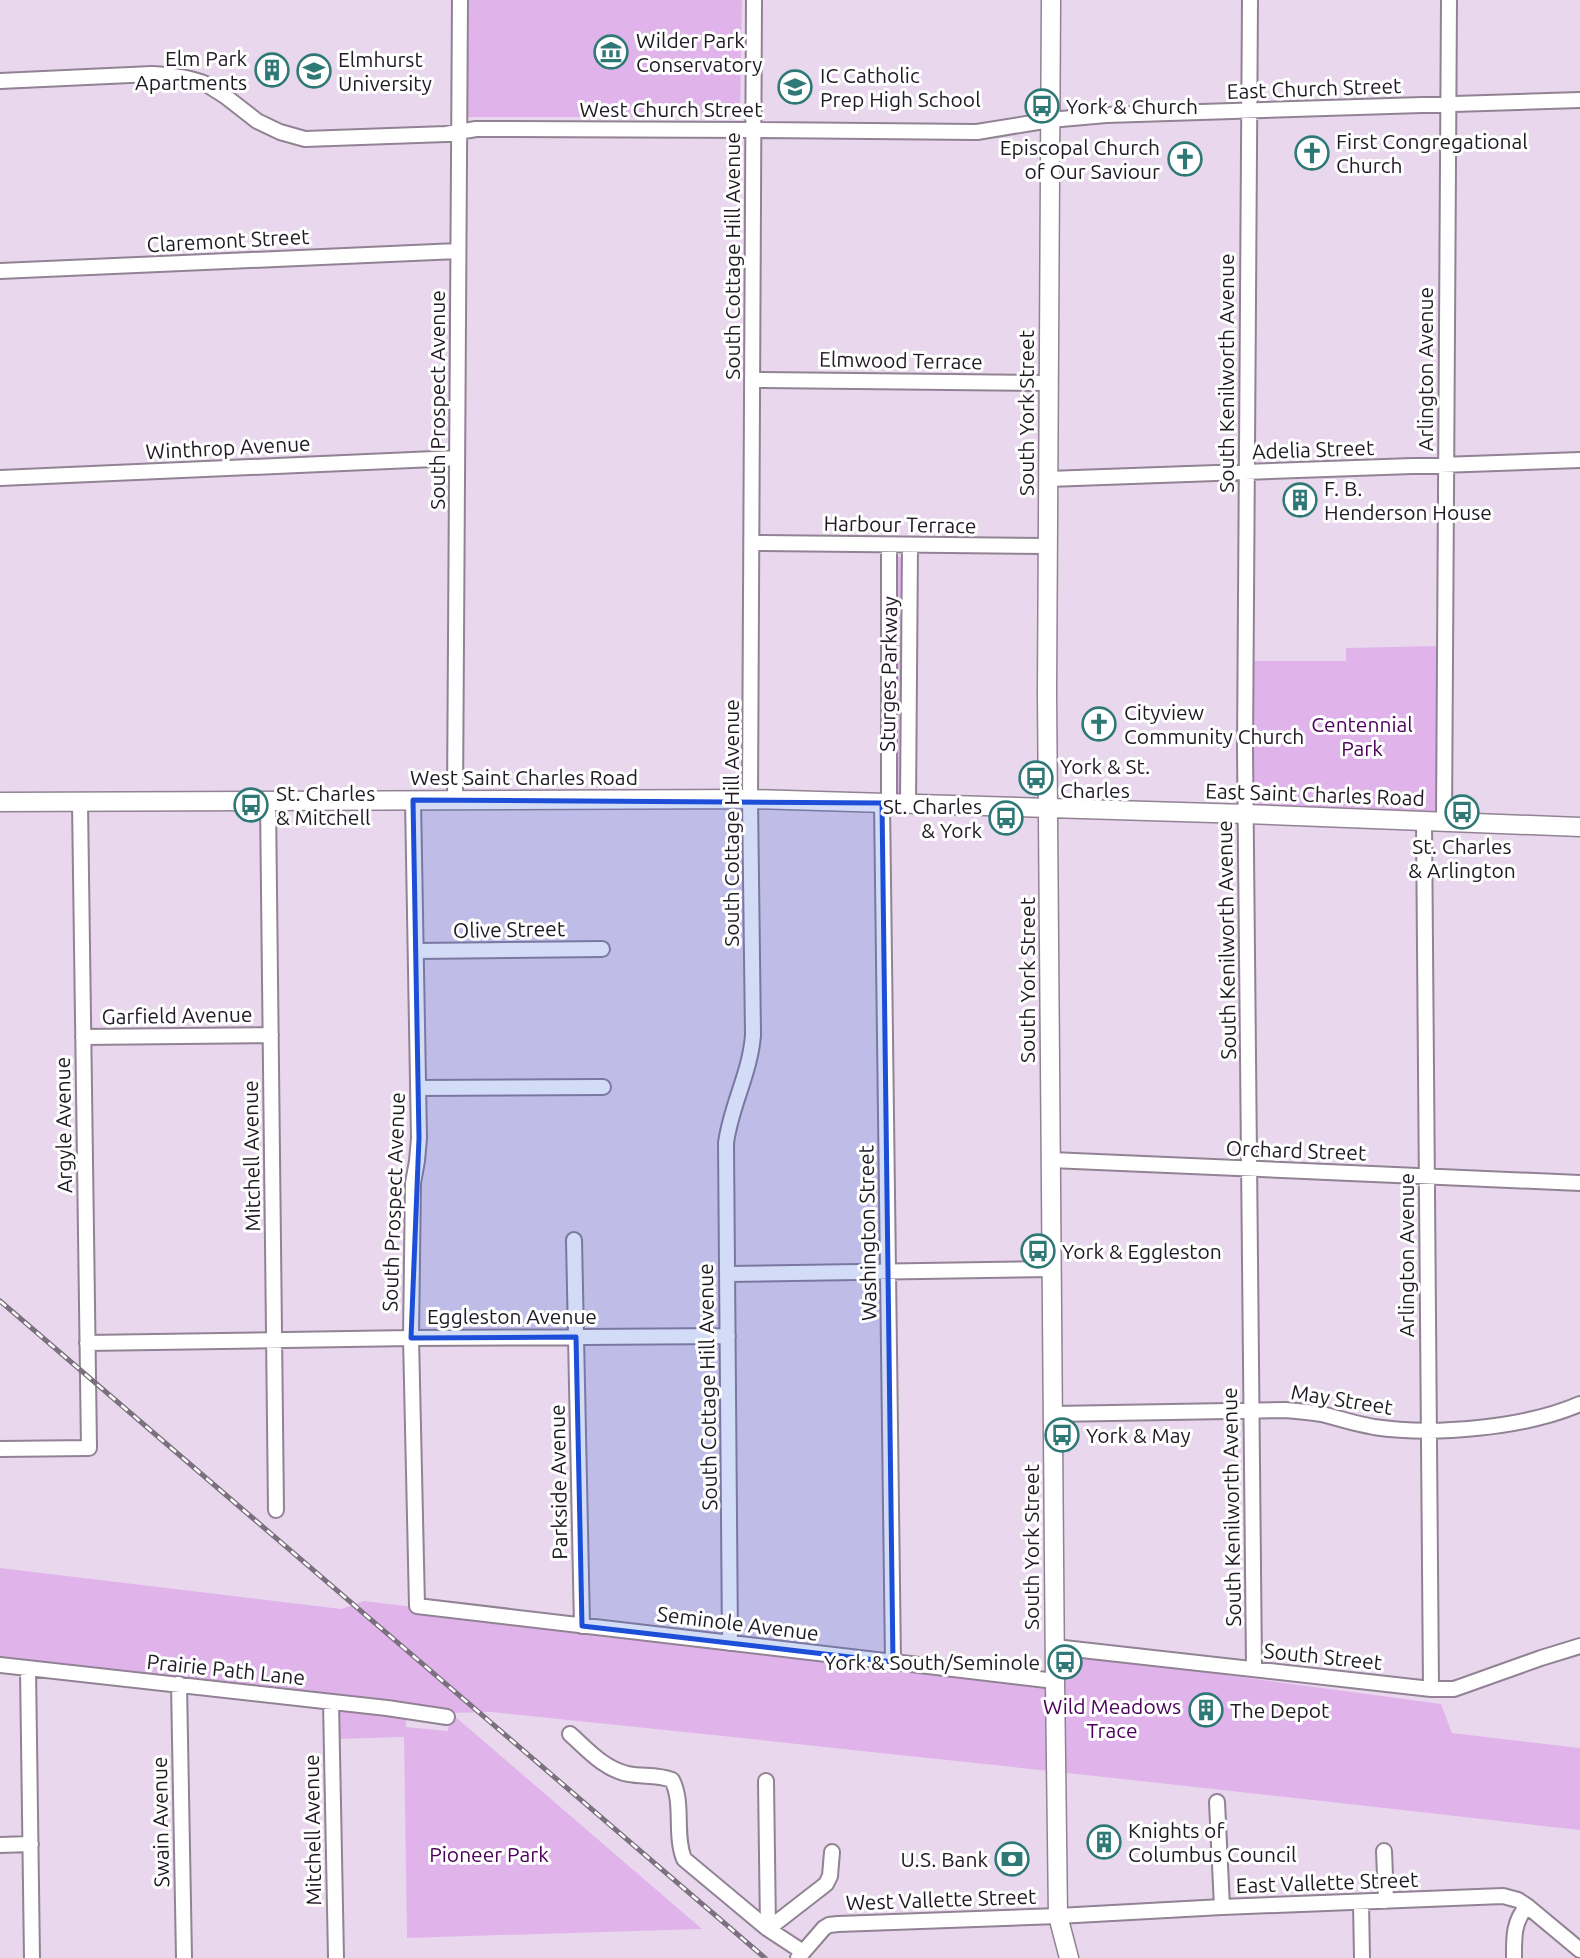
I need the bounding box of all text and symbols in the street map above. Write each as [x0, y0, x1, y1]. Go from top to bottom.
place label: Wilder Park Conservatory [636, 28, 762, 76]
museum icon: Wilder Park Conservatory [592, 33, 630, 71]
place label: Elm Park Apartments [135, 46, 247, 94]
place label: Elmhurst University [338, 47, 432, 95]
building icon: Elm Park Apartments [253, 51, 291, 89]
school or university icon: Elmhurst University [295, 52, 333, 90]
place label: IC Catholic Prep High School [820, 63, 981, 111]
school or university icon: IC Catholic Prep High School [776, 68, 814, 106]
street label: East Church Street [1226, 73, 1402, 103]
bus stop icon: York & Church [1023, 87, 1061, 125]
place label: York & Church [1066, 94, 1198, 118]
street label: West Church Street [580, 97, 762, 121]
place label: First Congregational Church [1336, 129, 1528, 177]
street label: South Cottage Hill Avenue [720, 132, 744, 380]
church icon: First Congregational Church [1293, 134, 1331, 172]
place label: Episcopal Church of Our Saviour [1000, 135, 1160, 183]
church icon: Episcopal Church of Our Saviour [1166, 140, 1204, 178]
street label: Claremont Street [146, 224, 310, 256]
street label: South Kenilworth Avenue [1214, 253, 1238, 493]
street label: Arlington Avenue [1413, 287, 1437, 451]
street label: South Prospect Avenue [425, 290, 449, 510]
street label: South York Street [1014, 330, 1038, 496]
street label: Elmwood Terrace [819, 347, 983, 373]
street label: Winthrop Avenue [145, 431, 311, 463]
street label: Adelia Street [1251, 435, 1375, 463]
place label: F. B. Henderson House [1324, 476, 1492, 524]
building icon: F. B. Henderson House [1281, 481, 1319, 519]
street label: Harbour Terrace [823, 511, 977, 537]
street label: Sturges Parkway [875, 596, 901, 752]
street label: South Cottage Hill Avenue [719, 699, 743, 947]
place label: Cityview Community Church [1124, 700, 1304, 748]
church icon: Cityview Community Church [1080, 705, 1118, 743]
park label: Centennial Park [1311, 712, 1413, 760]
place label: York & St. Charles [1060, 754, 1150, 802]
bus stop icon: York & St. Charles [1017, 759, 1055, 797]
street label: West Saint Charles Road [410, 765, 638, 789]
street label: East Saint Charles Road [1205, 778, 1425, 810]
place label: St. Charles & Mitchell [276, 781, 375, 829]
bus stop icon: St. Charles & Mitchell [232, 786, 270, 824]
bus stop icon: St. Charles & Arlington [1443, 793, 1481, 831]
place label: St. Charles & York [883, 794, 982, 842]
bus stop icon: St. Charles & York [987, 799, 1025, 837]
street label: South Kenilworth Avenue [1212, 820, 1240, 1060]
place label: St. Charles & Arlington [1408, 834, 1516, 882]
street label: South York Street [1015, 897, 1039, 1063]
street label: Olive Street [453, 916, 565, 942]
street label: Garfield Avenue [101, 1002, 253, 1028]
street label: Argyle Avenue [50, 1057, 76, 1193]
street label: Mitchell Avenue [238, 1080, 264, 1232]
street label: South Prospect Avenue [377, 1092, 409, 1312]
street label: Orchard Street [1225, 1136, 1367, 1164]
street label: Washington Street [853, 1145, 881, 1321]
street label: Arlington Avenue [1394, 1173, 1418, 1337]
bus stop icon: York & Eggleston [1019, 1232, 1057, 1270]
place label: York & Eggleston [1062, 1239, 1222, 1263]
street label: South Cottage Hill Avenue [693, 1263, 721, 1511]
street label: Eggleston Avenue [427, 1304, 597, 1328]
street label: May Street [1289, 1379, 1395, 1419]
street label: South Kenilworth Avenue [1217, 1387, 1245, 1627]
street label: Parkside Avenue [545, 1404, 571, 1560]
bus stop icon: York & May [1043, 1416, 1081, 1454]
place label: York & May [1086, 1423, 1191, 1447]
street label: South York Street [1019, 1464, 1043, 1630]
street label: Seminole Avenue [656, 1601, 820, 1645]
street label: South Street [1263, 1638, 1383, 1674]
bus stop icon: York & South/Seminole [1046, 1643, 1084, 1681]
street label: Prairie Path Lane [146, 1649, 306, 1689]
place label: York & South/Seminole [824, 1650, 1040, 1674]
building icon: The Depot [1187, 1691, 1225, 1729]
park label: Wild Meadows Trace [1043, 1694, 1181, 1742]
place label: The Depot [1230, 1698, 1329, 1722]
street label: Mitchell Avenue [299, 1754, 325, 1906]
street label: Swain Avenue [147, 1756, 173, 1888]
place label: Knights of Columbus Council [1128, 1818, 1296, 1866]
building icon: Knights of Columbus Council [1085, 1823, 1123, 1861]
bank icon: U.S. Bank [993, 1840, 1031, 1878]
park label: Pioneer Park [429, 1842, 549, 1866]
place label: U.S. Bank [901, 1847, 988, 1871]
street label: East Vallette Street [1235, 1867, 1419, 1897]
street label: West Vallette Street [845, 1884, 1037, 1914]

